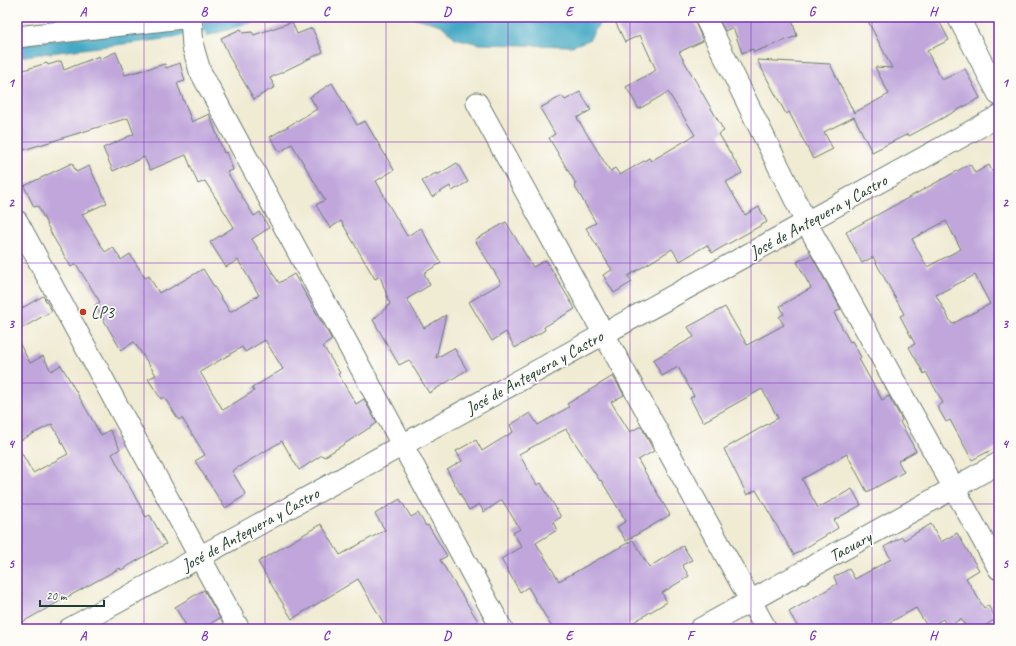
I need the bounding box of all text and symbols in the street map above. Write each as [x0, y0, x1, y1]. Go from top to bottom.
text: A [80, 4, 88, 20]
text: B [201, 4, 209, 20]
text: C [323, 4, 331, 20]
text: D [443, 4, 452, 20]
text: E [566, 4, 575, 20]
text: F [687, 4, 696, 20]
text: G [809, 4, 817, 20]
text: H [929, 4, 939, 20]
text: 1 [8, 75, 16, 91]
text: 1 [1002, 75, 1010, 91]
street label: José de Antequera y Castro [745, 169, 891, 263]
text: 2 [8, 195, 15, 211]
text: 2 [1002, 195, 1009, 211]
place label: LP3 [91, 302, 115, 323]
marker: LP3 [78, 307, 88, 317]
text: 3 [8, 316, 15, 332]
text: 3 [1002, 316, 1009, 332]
street label: José de Antequera y Castro [461, 325, 607, 419]
text: 4 [8, 436, 16, 452]
text: 4 [1002, 436, 1010, 452]
street label: José de Antequera y Castro [177, 482, 323, 576]
street label: Tacuary [826, 526, 876, 567]
text: 5 [8, 556, 15, 572]
text: 5 [1002, 556, 1009, 572]
scale bar [40, 582, 104, 608]
text: 20 m [46, 588, 68, 604]
text: A [80, 628, 88, 644]
text: B [201, 628, 209, 644]
text: C [323, 628, 331, 644]
text: D [443, 628, 452, 644]
text: E [566, 628, 575, 644]
text: F [687, 628, 696, 644]
text: G [809, 628, 817, 644]
text: H [929, 628, 939, 644]

